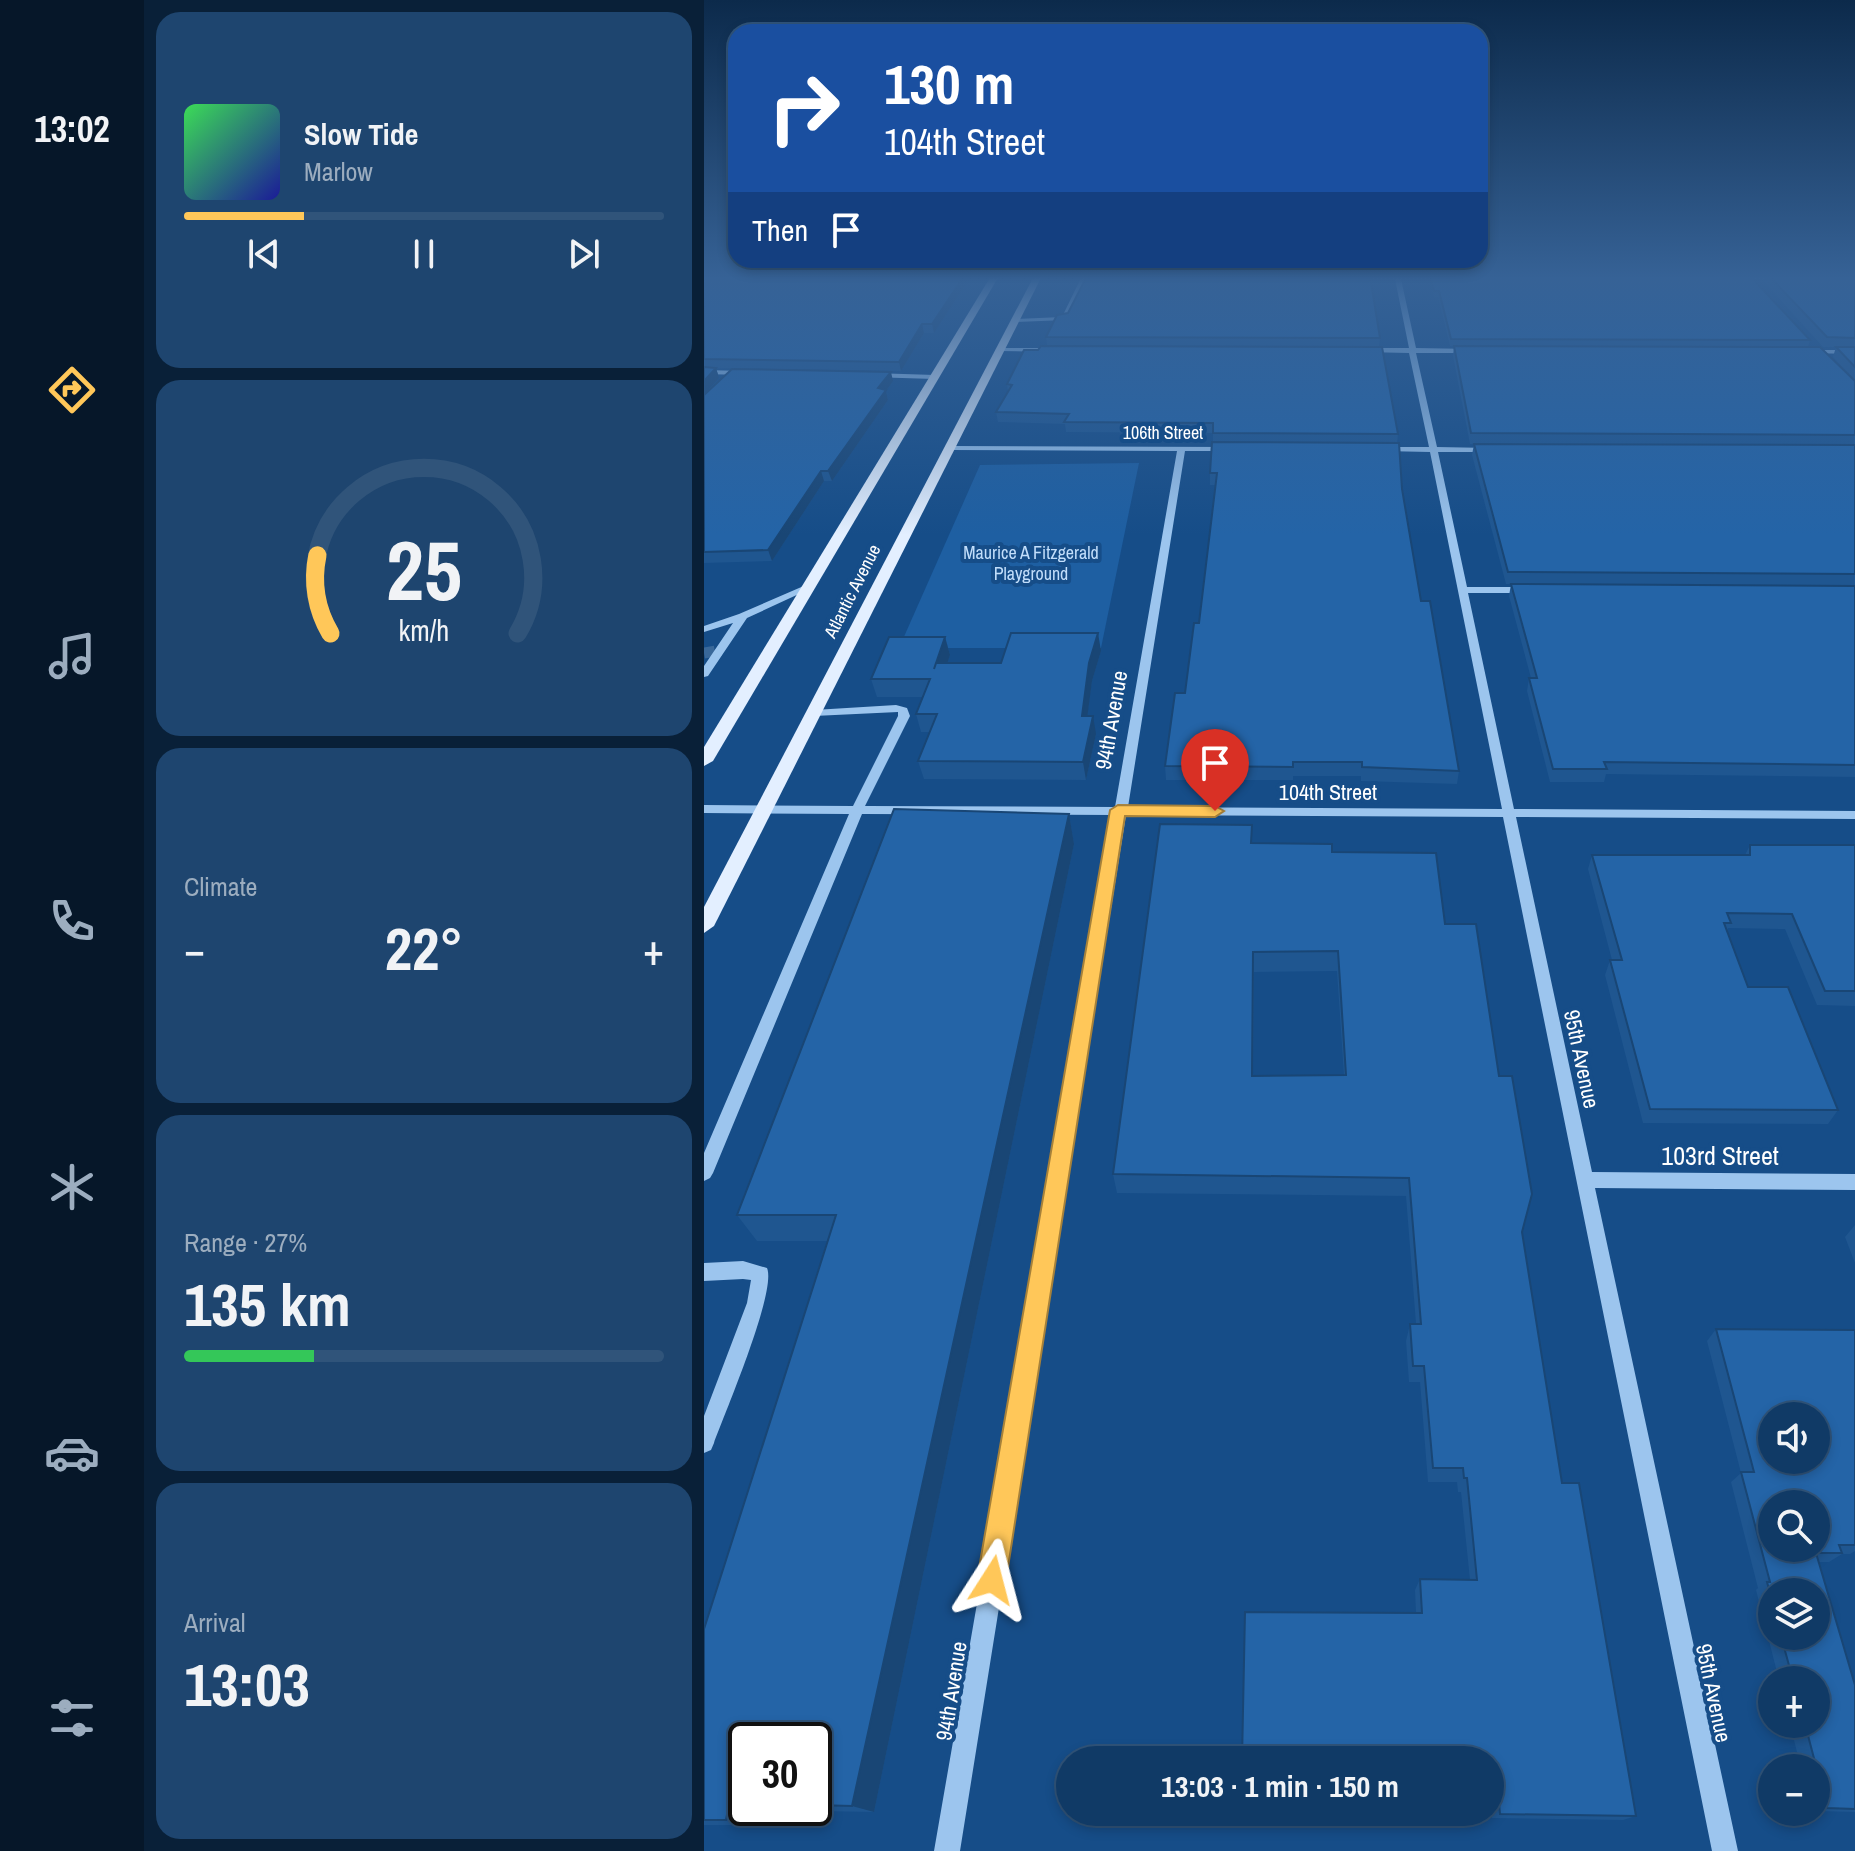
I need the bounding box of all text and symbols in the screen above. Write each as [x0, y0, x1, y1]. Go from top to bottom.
text: 130 m [884, 46, 1014, 121]
icon: right [752, 56, 856, 160]
text: 13:02 [34, 105, 110, 153]
text: Slow Tide [304, 114, 418, 154]
text: 104th Street [884, 118, 1045, 166]
text: Marlow [304, 154, 373, 189]
icon: arrive [824, 208, 868, 252]
text: Then [752, 210, 808, 250]
icon: previous [242, 232, 286, 276]
icon: pause [402, 232, 446, 276]
icon: next [562, 232, 606, 276]
icon: directions [44, 362, 100, 418]
street label: 106th Street [1123, 420, 1203, 445]
text: 25 [386, 513, 462, 625]
street label: Atlantic Avenue [817, 540, 886, 643]
park label: Maurice A Fitzgerald Playground [963, 540, 1099, 586]
text: km/h [399, 611, 449, 650]
icon: music [44, 628, 100, 684]
street label: 94th Avenue [1088, 668, 1134, 772]
pin [1181, 729, 1249, 811]
icon: arrive [1193, 741, 1237, 785]
street label: 104th Street [1279, 777, 1377, 807]
text: Climate [184, 869, 257, 904]
icon: phone [44, 893, 100, 949]
text: 22° [385, 908, 463, 989]
text: − [184, 919, 205, 979]
text: + [643, 919, 664, 979]
street label: 95th Avenue [1557, 1007, 1607, 1111]
street label: 103rd Street [1661, 1138, 1779, 1173]
icon: climate [44, 1159, 100, 1215]
text: Range · 27% [184, 1225, 307, 1260]
text: 135 km [184, 1264, 351, 1345]
map controls [1758, 1402, 1830, 1826]
button: sound [1758, 1402, 1830, 1474]
icon: car [44, 1425, 100, 1481]
button: search [1758, 1490, 1830, 1562]
position arrow [950, 1538, 1034, 1622]
button: layers [1758, 1578, 1830, 1650]
text: Arrival [184, 1605, 246, 1640]
street label: 94th Avenue [928, 1639, 974, 1743]
street label: 95th Avenue [1689, 1641, 1739, 1745]
text: 13:03 [184, 1644, 310, 1725]
button: + [1758, 1666, 1830, 1738]
icon: filters [44, 1690, 100, 1746]
speed limit sign: 30 [728, 1722, 832, 1826]
button: − [1758, 1754, 1830, 1826]
text: 13:03 · 1 min · 150 m [1161, 1766, 1399, 1806]

